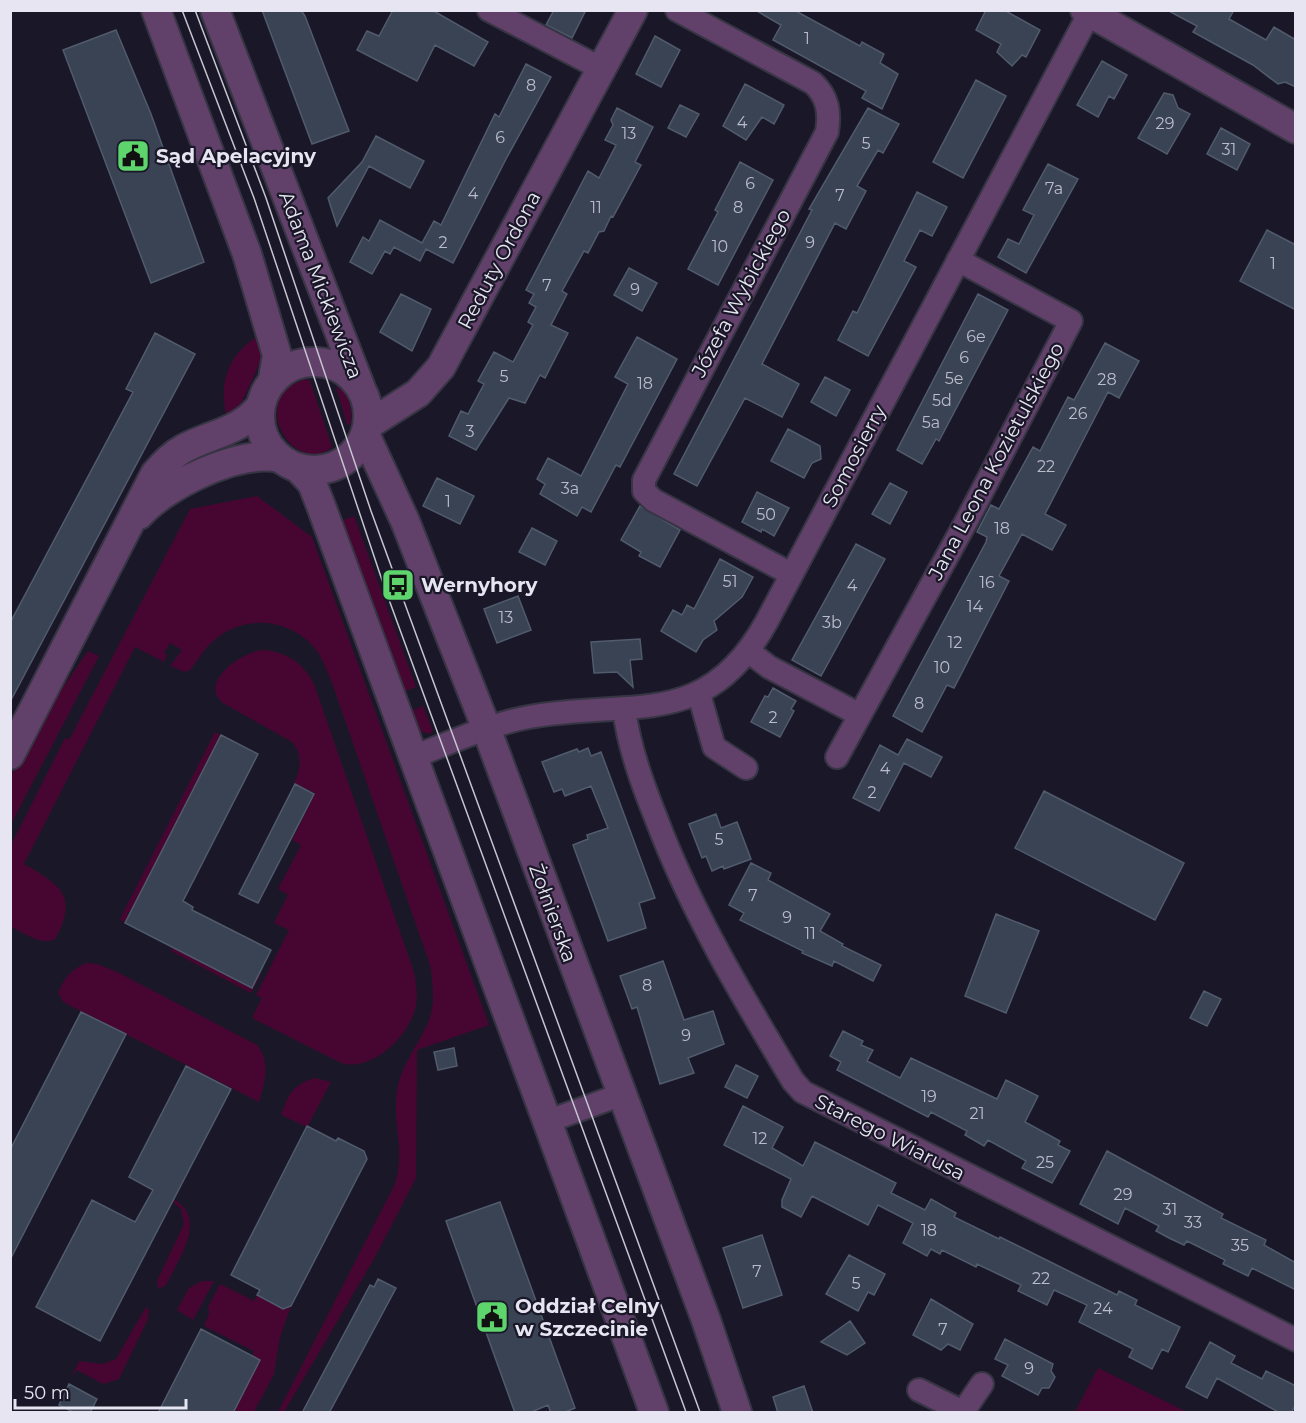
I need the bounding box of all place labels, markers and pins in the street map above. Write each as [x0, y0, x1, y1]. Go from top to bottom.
public building icon: Sąd Apelacyjny [115, 138, 151, 174]
place label: Sąd Apelacyjny [156, 144, 317, 168]
bus stop icon: Wernyhory [380, 567, 416, 603]
place label: Wernyhory [421, 573, 539, 597]
place label: Oddział Celny w Szczecinie [515, 1294, 660, 1341]
public building icon: Oddział Celny w Szczecinie [474, 1299, 510, 1335]

